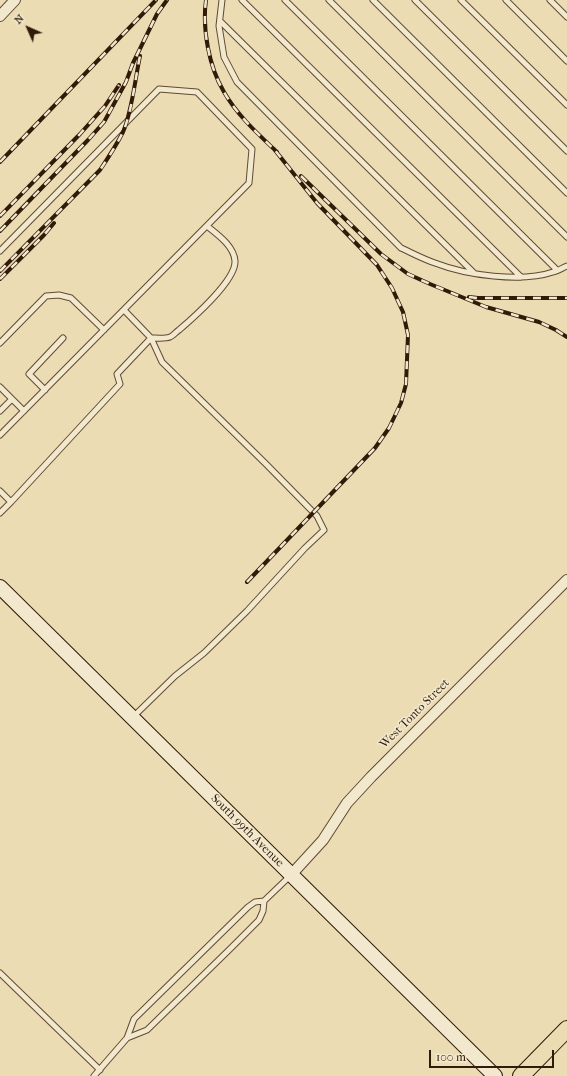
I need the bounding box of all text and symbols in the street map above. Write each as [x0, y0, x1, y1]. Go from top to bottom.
north arrow [8, 8, 48, 48]
text: N [12, 12, 27, 27]
street label: West Tonto Street [377, 676, 453, 752]
street label: South 99th Avenue [207, 791, 287, 871]
scale bar [431, 1042, 556, 1068]
text: 100 m [436, 1050, 466, 1064]

